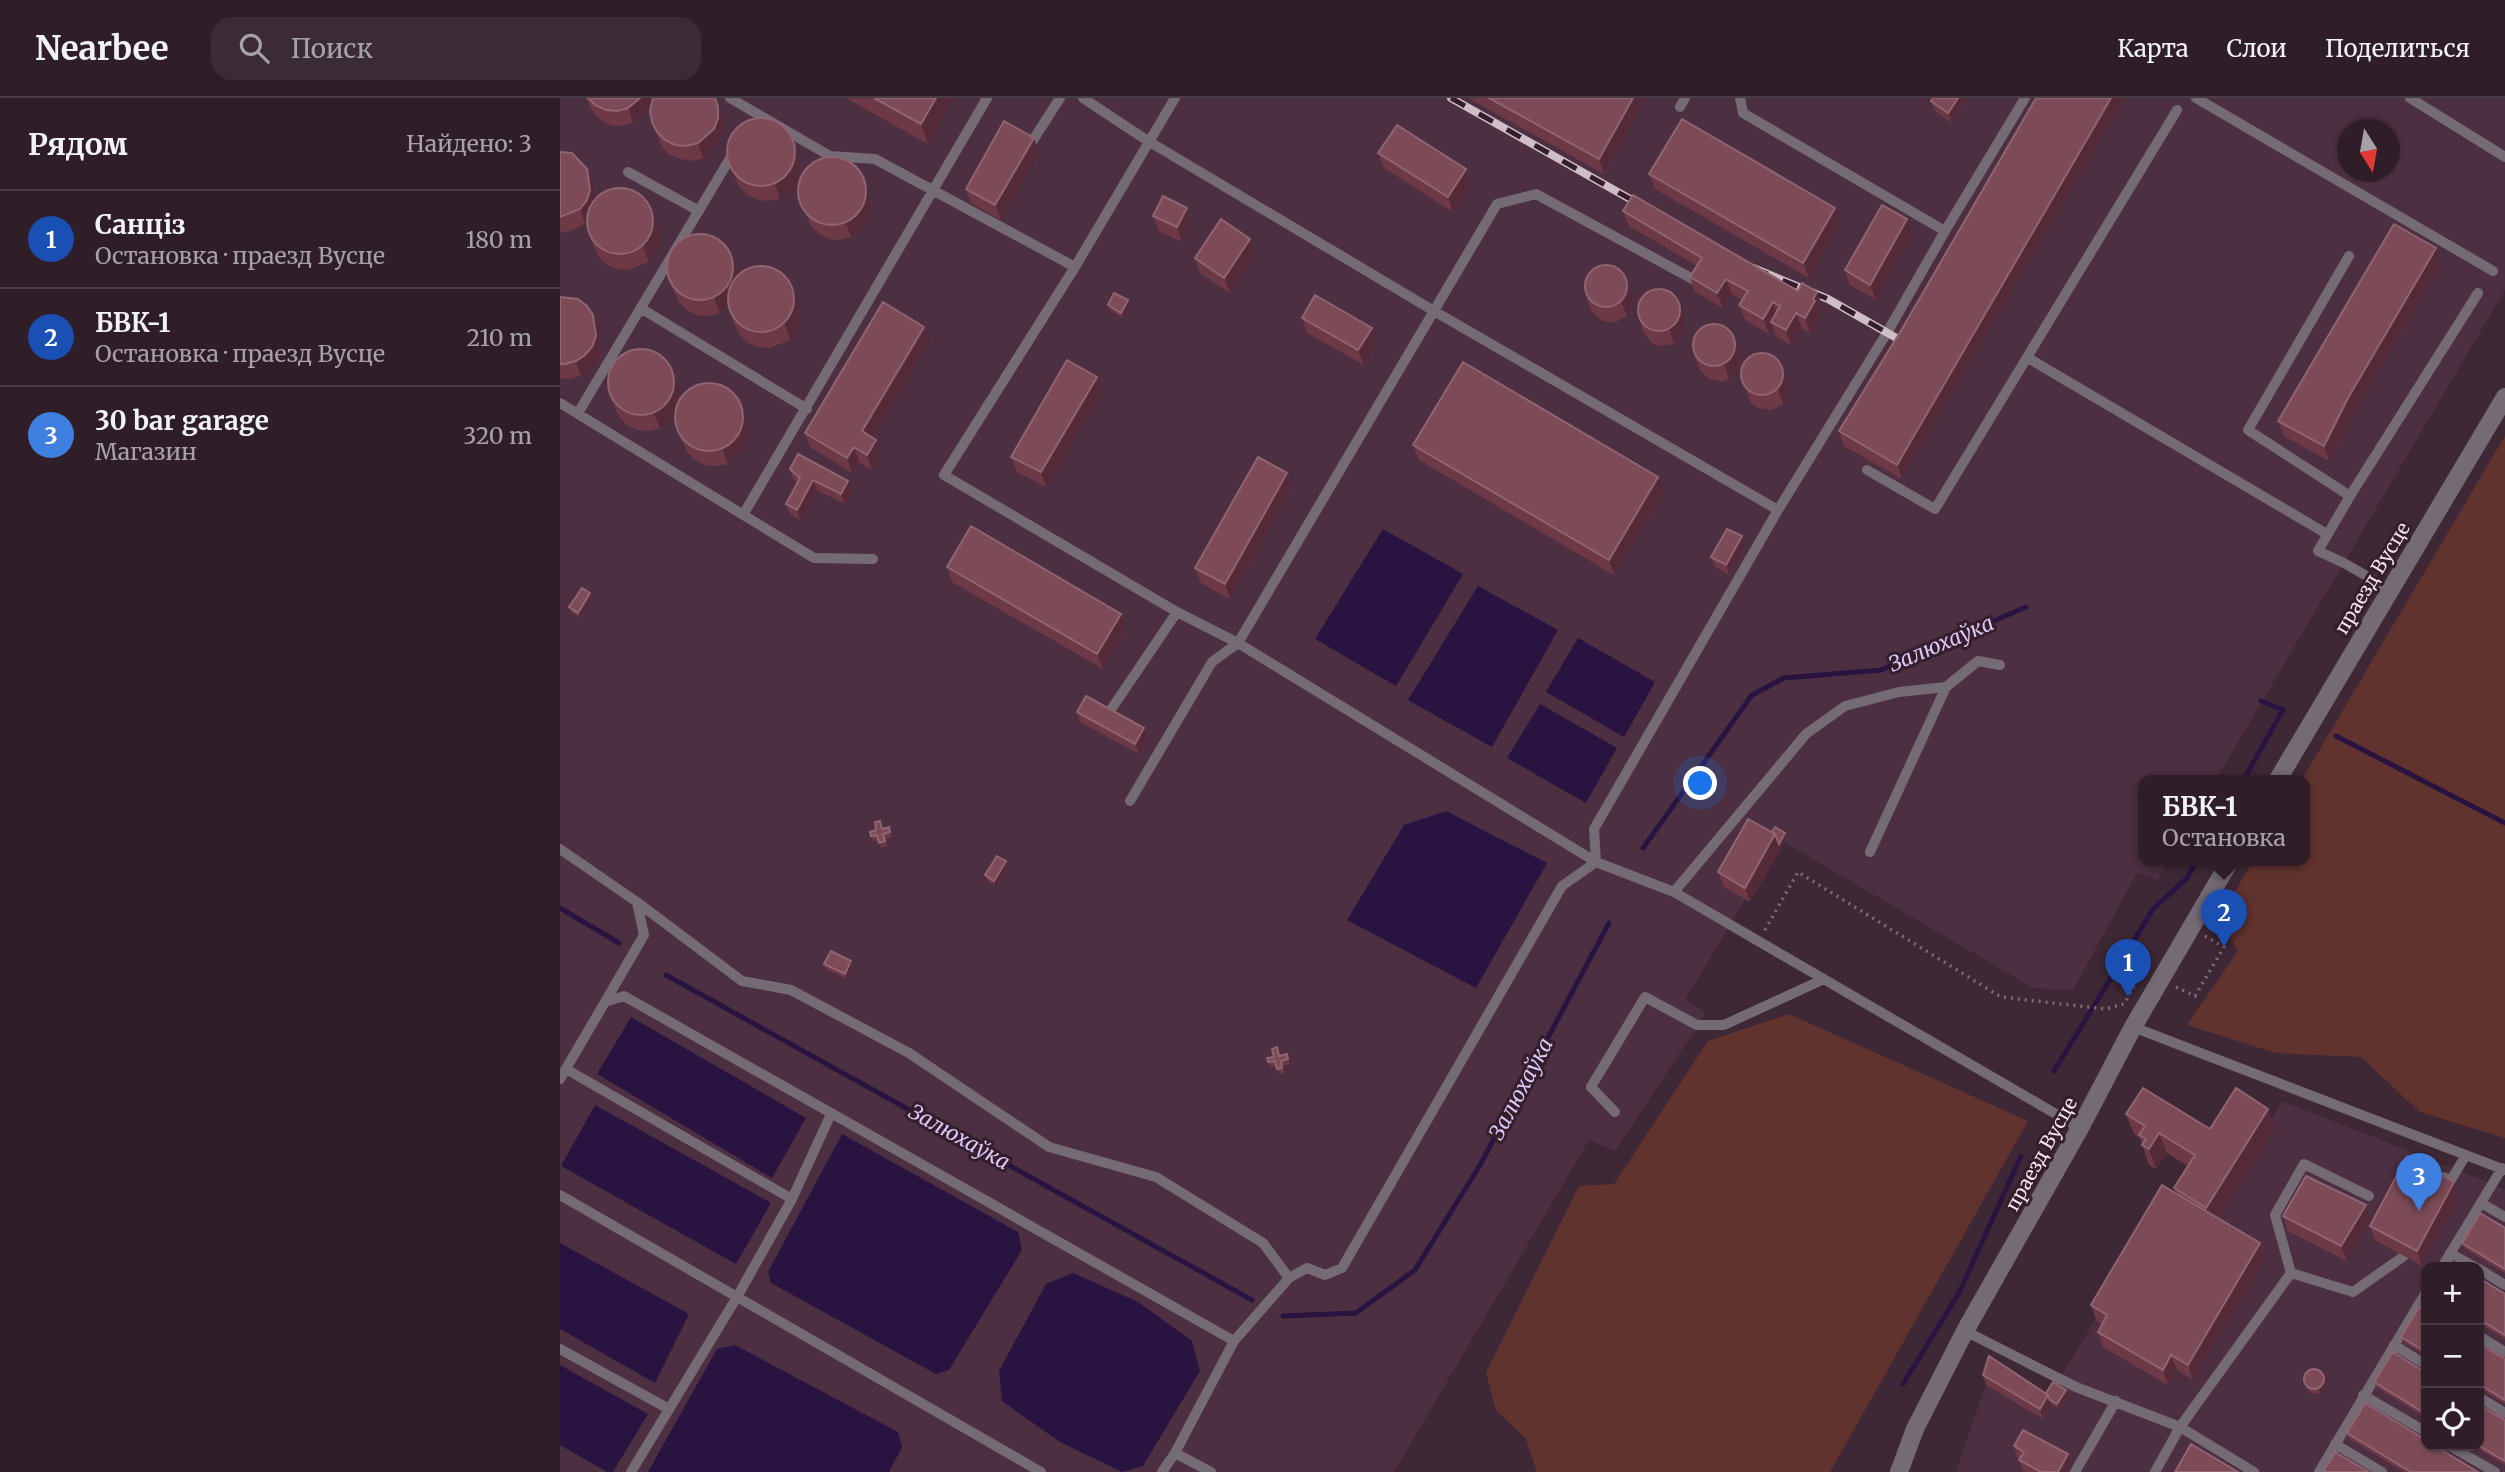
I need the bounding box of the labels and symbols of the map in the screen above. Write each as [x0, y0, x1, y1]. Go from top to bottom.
north arrow [2337, 119, 2400, 182]
street label: праезд Вусце [2329, 518, 2415, 638]
water label: Залюхаўка [1884, 609, 1998, 678]
your location [1683, 766, 1717, 800]
pin: 2 [2201, 889, 2247, 947]
pin: 1 [2105, 939, 2151, 997]
water label: Залюхаўка [1482, 1033, 1559, 1144]
street label: праезд Вусце [2000, 1093, 2082, 1215]
water label: Залюхаўка [904, 1098, 1015, 1175]
pin: 3 [2396, 1153, 2442, 1211]

